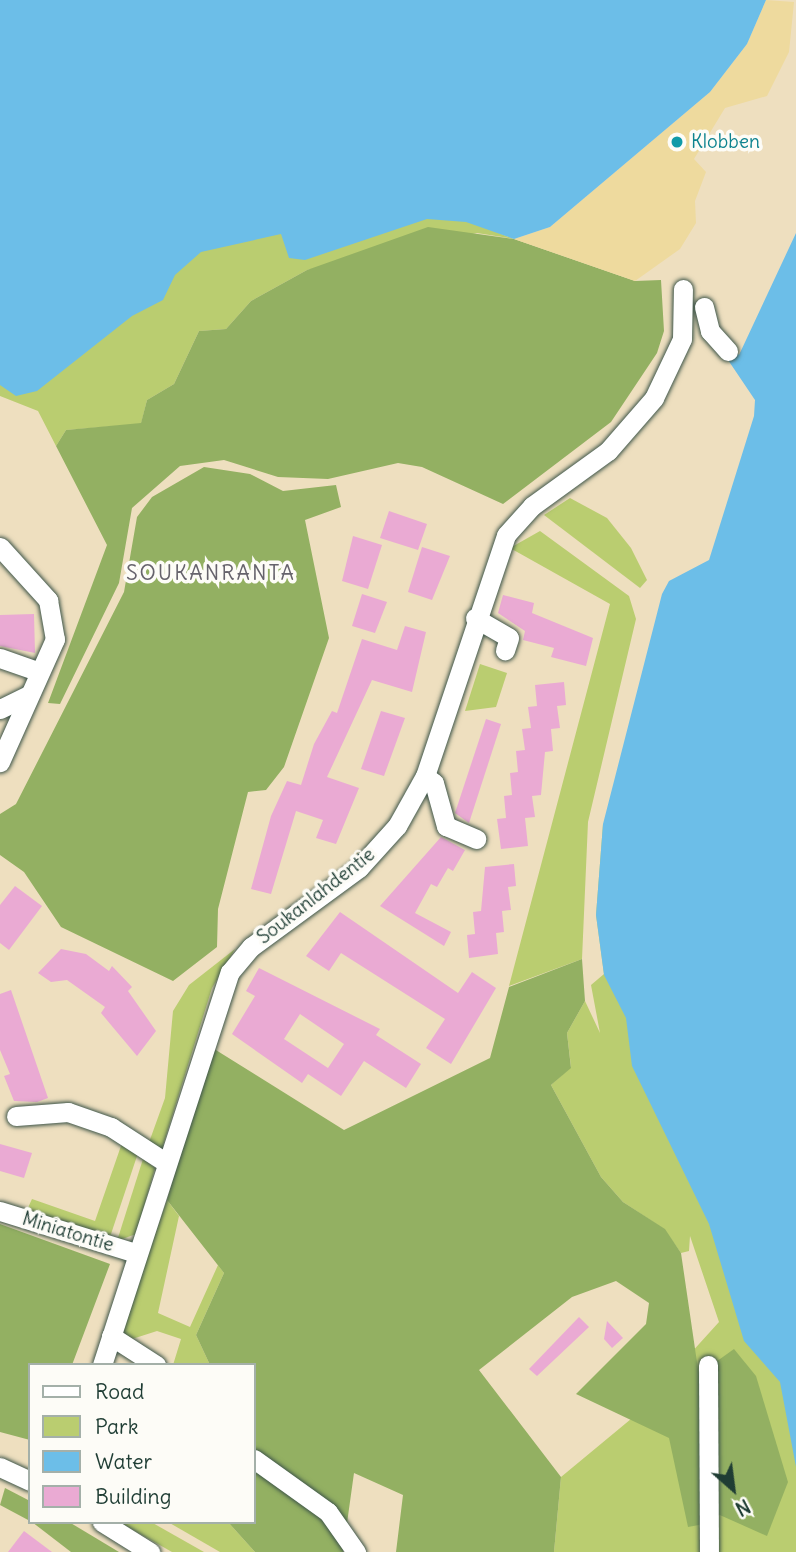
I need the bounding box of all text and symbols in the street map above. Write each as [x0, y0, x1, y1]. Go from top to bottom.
place label: Klobben [691, 131, 760, 153]
marker: Klobben [669, 134, 685, 150]
district label: SOUKANRANTA [127, 560, 295, 586]
street label: Soukanlahdentie [253, 843, 379, 949]
street label: Miniatontie [19, 1207, 117, 1257]
legend [28, 1363, 256, 1524]
text: Road [95, 1378, 144, 1405]
text: Park [95, 1413, 138, 1440]
text: Water [95, 1448, 152, 1475]
north arrow [698, 1454, 768, 1524]
text: Building [95, 1483, 171, 1510]
text: N [731, 1494, 754, 1521]

